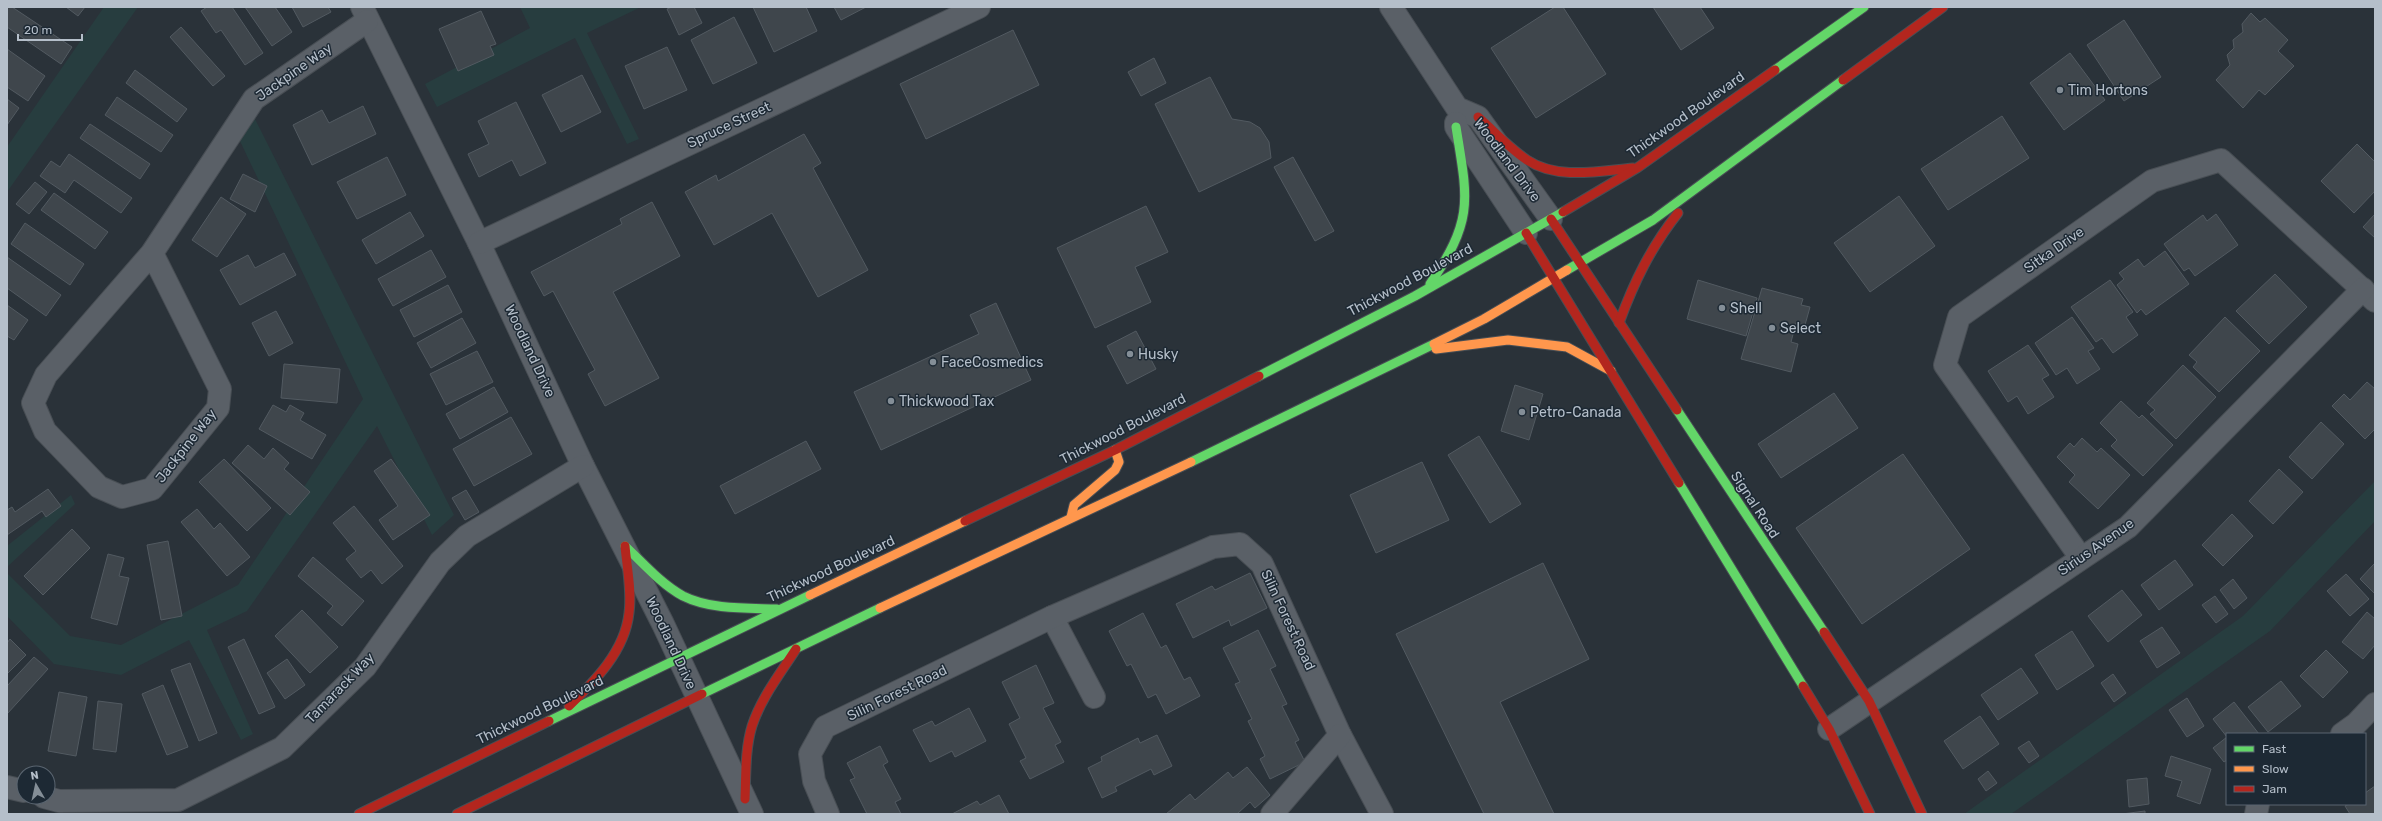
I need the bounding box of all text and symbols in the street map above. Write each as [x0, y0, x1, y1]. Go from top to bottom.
scale bar [18, 16, 82, 42]
text: 20 m [24, 23, 52, 37]
street label: Jackpine Way [253, 39, 336, 104]
street label: Thickwood Boulevard [1624, 68, 1748, 162]
place label: Tim Hortons [2068, 82, 2148, 99]
marker: Tim Hortons [2055, 85, 2065, 95]
street label: Spruce Street [684, 98, 774, 152]
street label: Woodland Drive [1470, 115, 1544, 205]
street label: Sitka Drive [2021, 223, 2087, 277]
street label: Thickwood Boulevard [1345, 240, 1475, 320]
place label: Shell [1730, 300, 1762, 317]
street label: Woodland Drive [501, 302, 559, 400]
marker: Shell [1717, 303, 1727, 313]
place label: Select [1780, 320, 1822, 337]
marker: Select [1767, 323, 1777, 333]
place label: Husky [1138, 346, 1179, 363]
marker: Husky [1125, 349, 1135, 359]
place label: FaceCosmedics [941, 354, 1043, 371]
marker: FaceCosmedics [928, 357, 938, 367]
street label: Thickwood Boulevard [1057, 390, 1189, 468]
place label: Thickwood Tax [899, 393, 995, 410]
marker: Thickwood Tax [886, 396, 896, 406]
place label: Petro-Canada [1530, 404, 1621, 421]
street label: Jackpine Way [152, 406, 220, 486]
marker: Petro-Canada [1517, 407, 1527, 417]
street label: Signal Road [1727, 468, 1783, 542]
street label: Sirius Avenue [2055, 515, 2137, 579]
street label: Thickwood Boulevard [764, 532, 898, 606]
street label: Silin Forest Road [1257, 567, 1319, 673]
street label: Woodland Drive [642, 594, 700, 692]
street label: Tamarack Way [302, 649, 378, 727]
street label: Silin Forest Road [844, 661, 950, 725]
street label: Thickwood Boulevard [474, 672, 606, 748]
legend [2226, 733, 2366, 805]
text: Fast [2262, 742, 2286, 756]
text: Slow [2262, 762, 2289, 776]
north arrow [16, 765, 56, 805]
text: N [30, 769, 40, 783]
text: Jam [2262, 782, 2287, 796]

